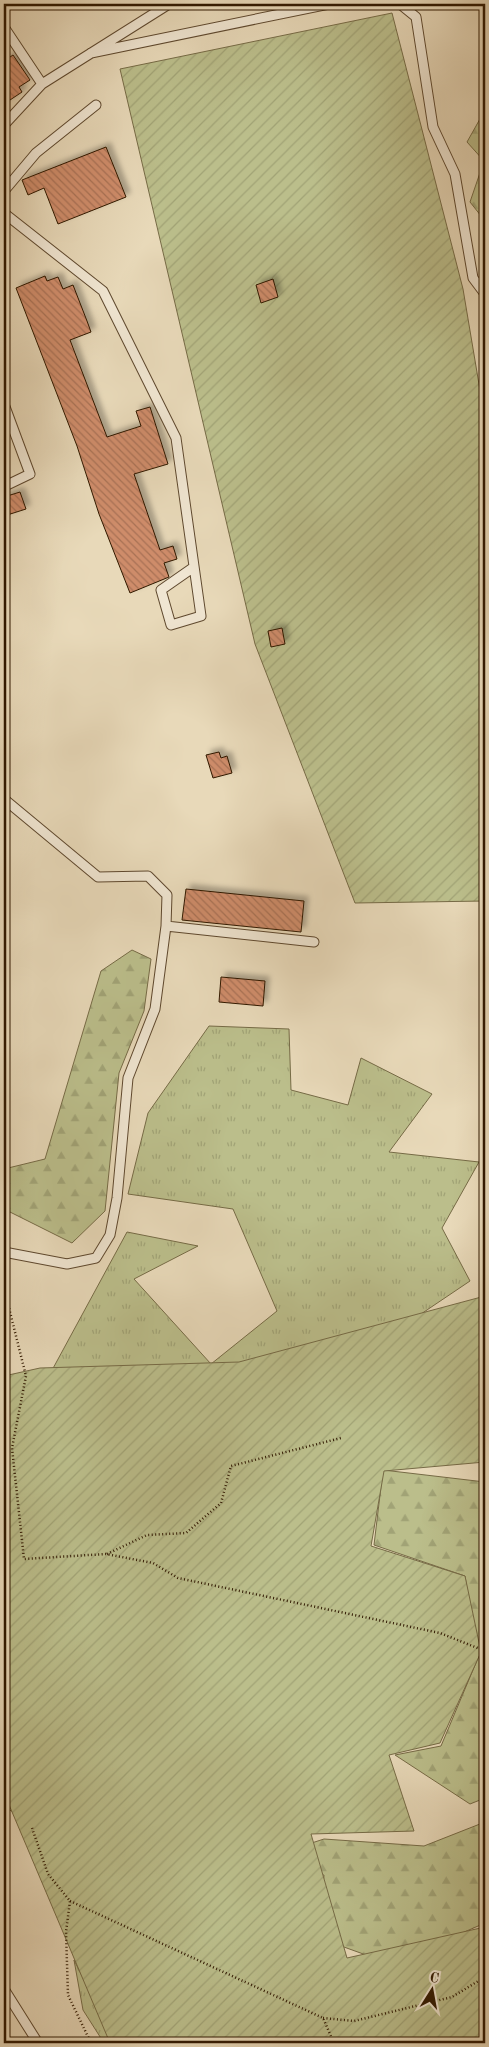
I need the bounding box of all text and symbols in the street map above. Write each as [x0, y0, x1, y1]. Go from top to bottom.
north arrow [406, 1964, 456, 2014]
text: С [428, 1970, 440, 1986]

